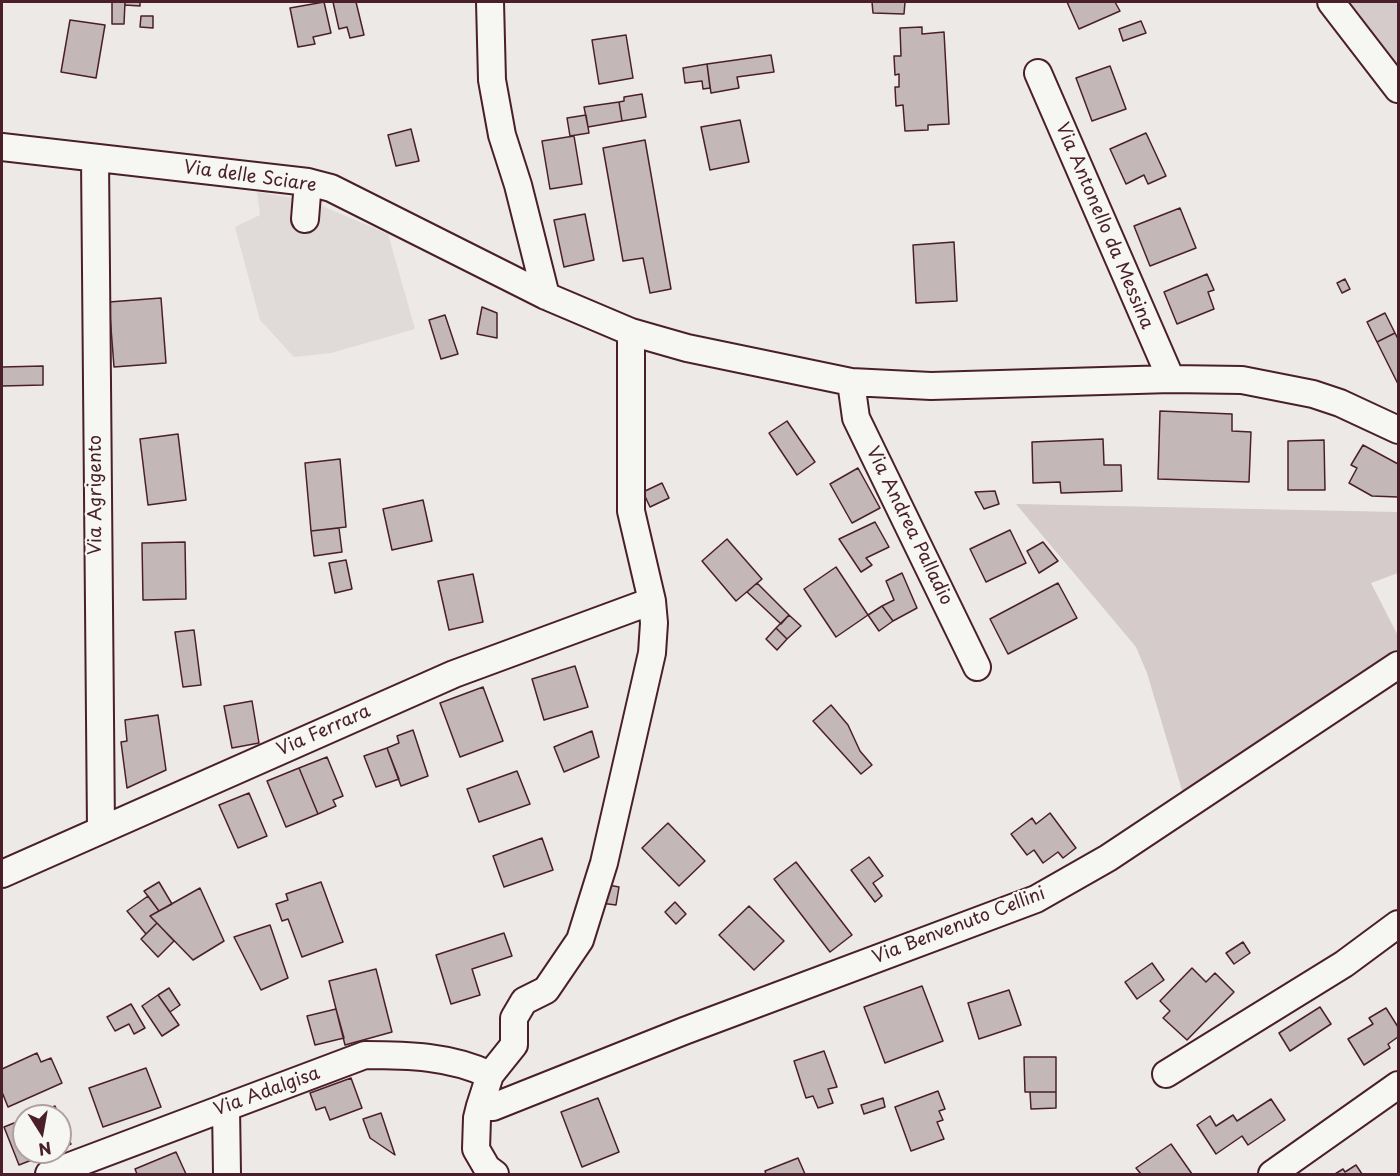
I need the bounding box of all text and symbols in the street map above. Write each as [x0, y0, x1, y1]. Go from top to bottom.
street label: Via Antonello da Messina [1051, 120, 1157, 332]
street label: Via delle Sciare [182, 157, 318, 197]
street label: Via Agrigento [85, 435, 107, 555]
street label: Via Andrea Palladio [861, 443, 957, 609]
street label: Via Ferrara [274, 701, 374, 761]
street label: Via Benvenuto Cellini [870, 883, 1048, 969]
street label: Via Adalgisa [211, 1063, 323, 1121]
north arrow [12, 1104, 72, 1164]
text: N [37, 1137, 54, 1163]

